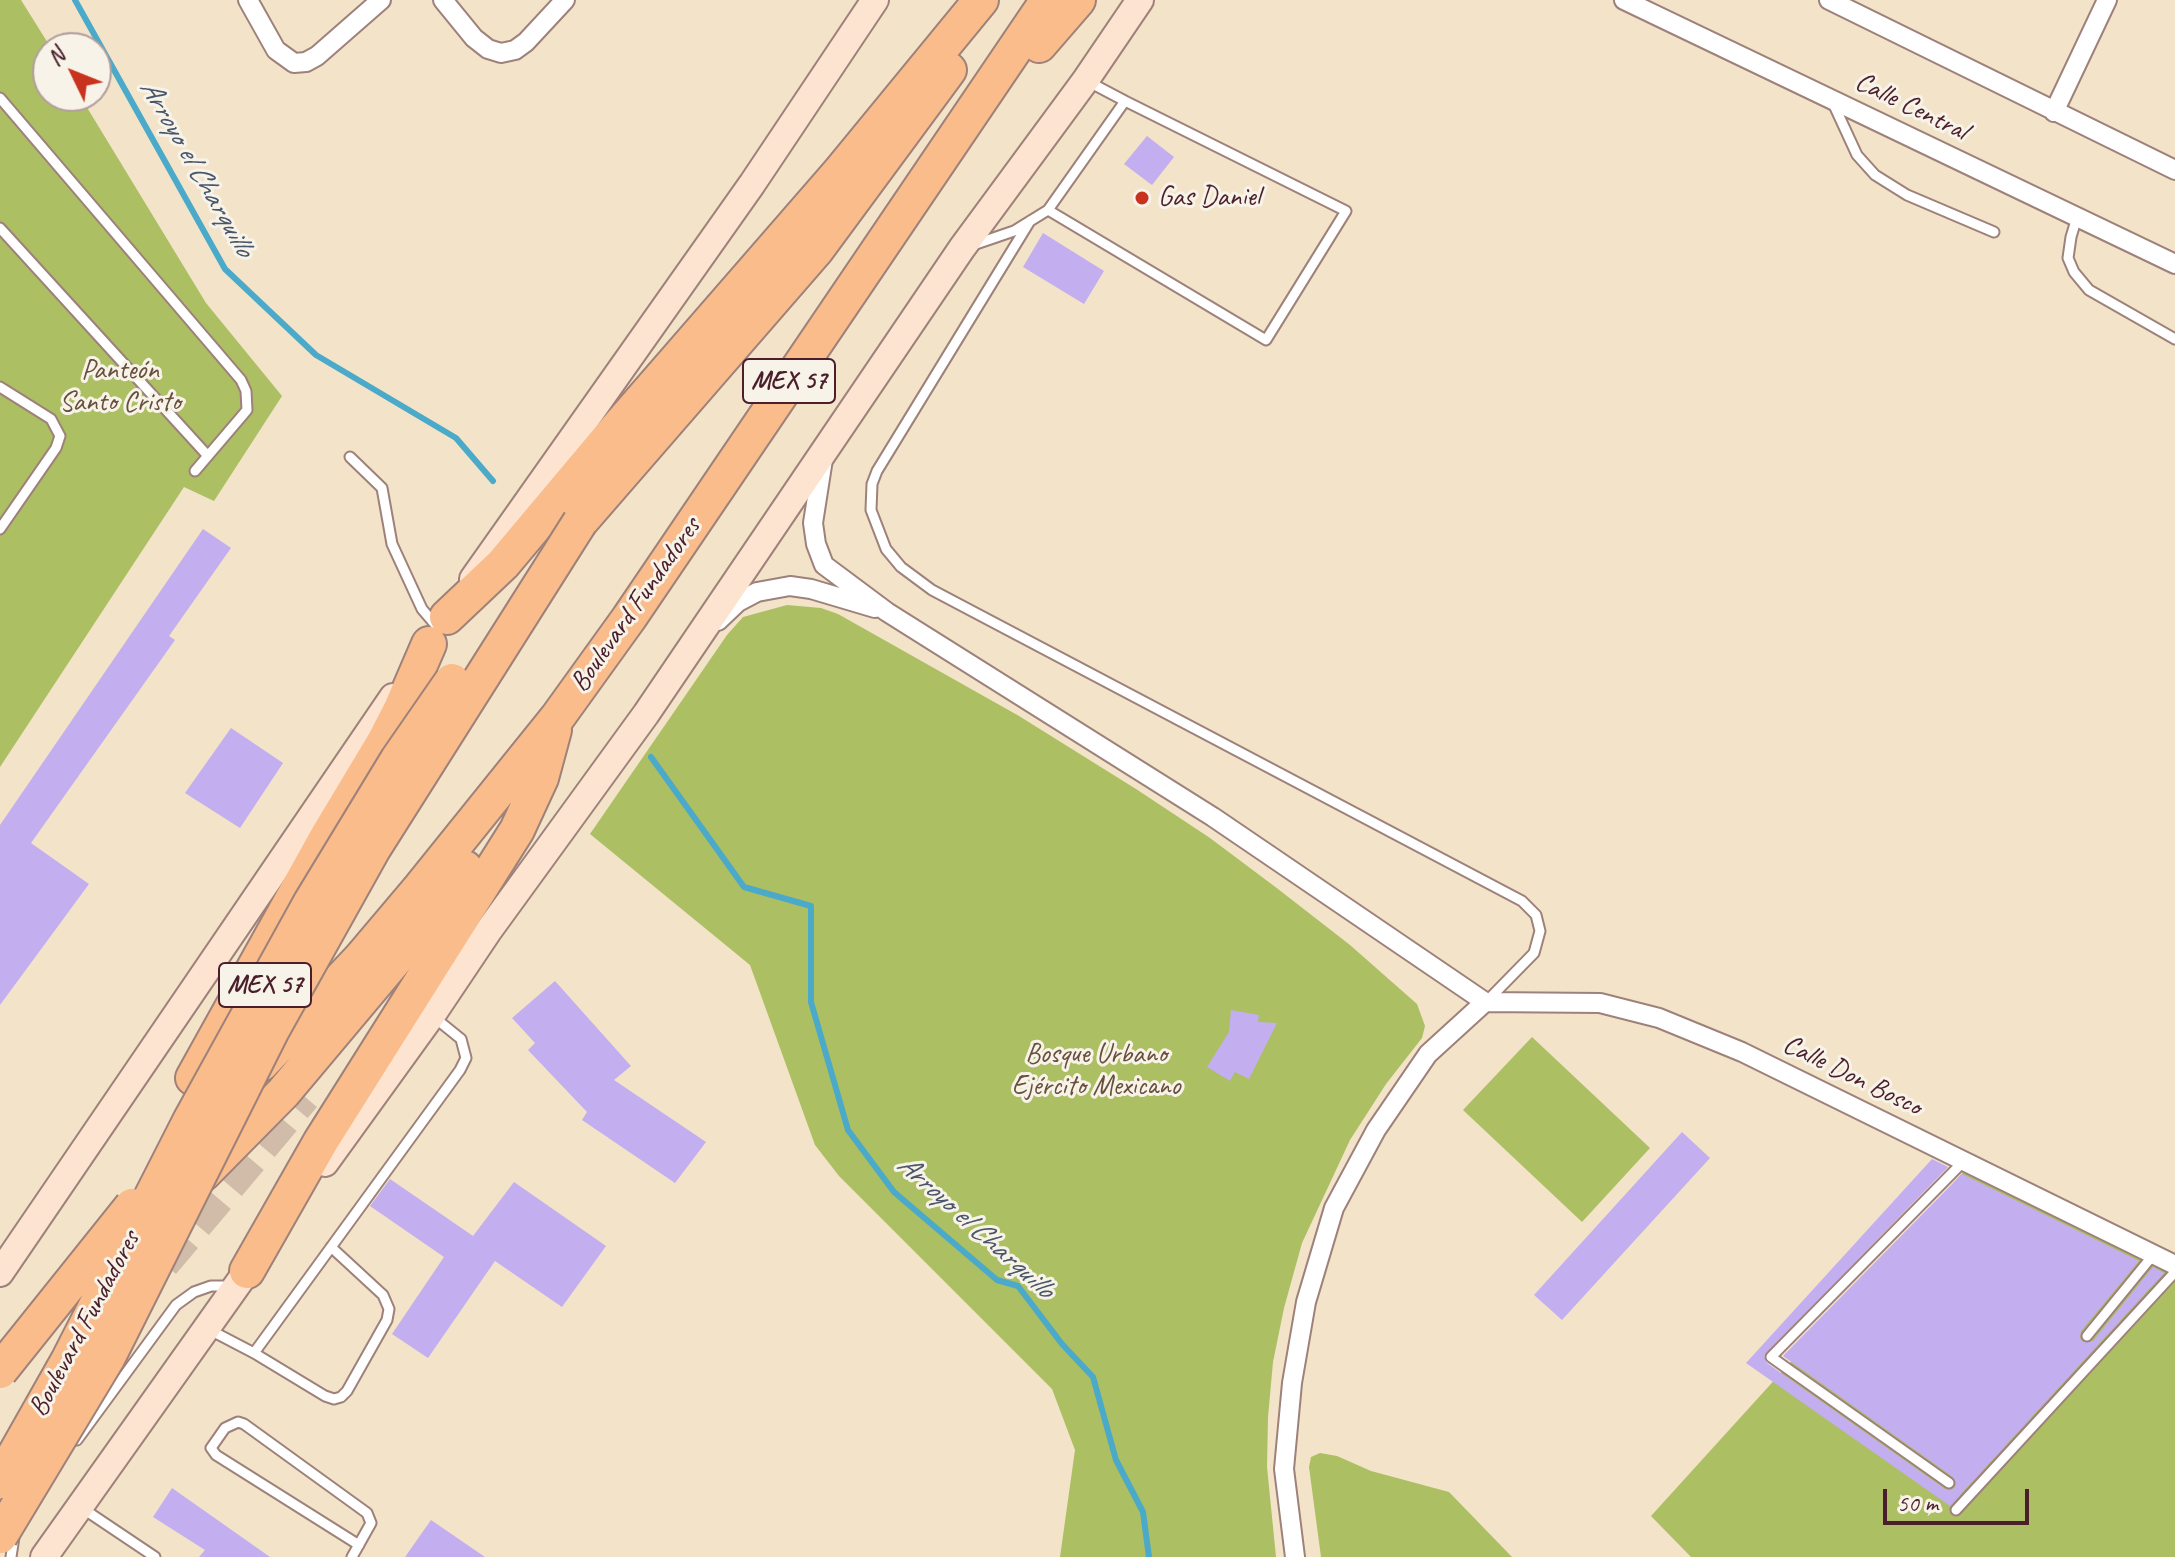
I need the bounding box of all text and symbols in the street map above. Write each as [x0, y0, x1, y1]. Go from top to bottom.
north arrow [32, 32, 112, 112]
text: N [41, 42, 71, 72]
street label: Calle Central [1849, 65, 1973, 149]
water label: Arroyo el Charquillo [131, 73, 261, 263]
place label: Gas Daniel [1158, 181, 1260, 215]
marker: Gas Daniel [1133, 189, 1151, 207]
park label: Panteón Santo Cristo [59, 354, 181, 420]
road number: MEX 57 [743, 359, 835, 403]
street label: Boulevard Fundadores [563, 511, 709, 699]
road number: MEX 57 [219, 963, 311, 1007]
street label: Calle Don Bosco [1777, 1028, 1927, 1124]
park label: Bosque Urbano Ejército Mexicano [1012, 1038, 1180, 1104]
water label: Arroyo el Charquillo [889, 1147, 1061, 1307]
street label: Boulevard Fundadores [22, 1226, 148, 1422]
scale bar [1887, 1473, 2033, 1523]
text: 50 m [1897, 1488, 1938, 1518]

